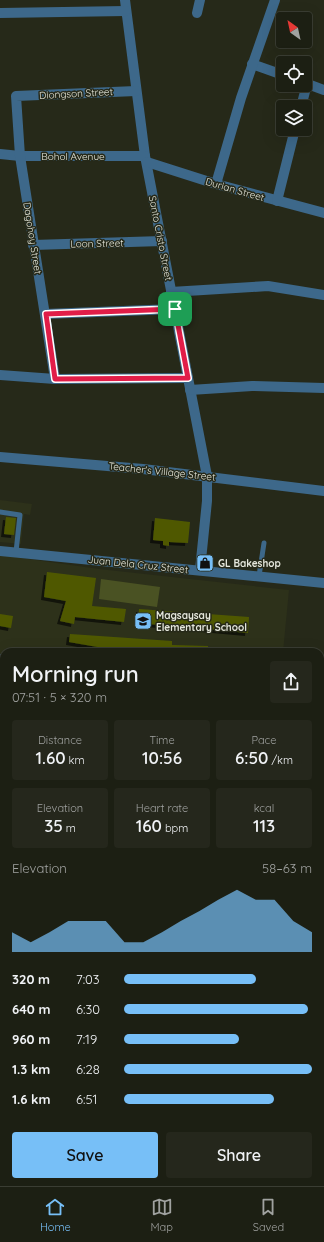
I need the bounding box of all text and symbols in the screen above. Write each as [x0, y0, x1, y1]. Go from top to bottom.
north arrow [276, 12, 312, 48]
map controls [276, 12, 312, 136]
button: locate [276, 56, 312, 92]
street label: Diongson Street [39, 85, 114, 102]
button: layers [276, 100, 312, 136]
street label: Bohol Avenue [41, 150, 105, 163]
street label: Durian Street [204, 175, 266, 204]
street label: Santo Cristo Street [146, 195, 175, 282]
street label: Dagohoy Street [20, 201, 45, 276]
street label: Loon Street [70, 237, 124, 250]
pin [158, 292, 192, 326]
icon: arrive [164, 298, 186, 320]
street label: Teacher's Village Street [108, 459, 217, 484]
street label: Juan Dela Cruz Street [87, 553, 189, 576]
shop icon: GL Bakeshop [195, 553, 215, 573]
place label: GL Bakeshop [218, 557, 281, 570]
place label: Magsaysay Elementary School [156, 609, 247, 634]
school or university icon: Magsaysay Elementary School [133, 611, 153, 631]
text: Morning run [12, 660, 139, 688]
button: share [270, 661, 312, 703]
text: 07:51 · 5 × 320 m [12, 689, 107, 705]
text: Distance [38, 733, 82, 747]
text: Time [149, 733, 175, 747]
text: Pace [251, 733, 277, 747]
text: 1.60 [36, 747, 66, 768]
text: 10:56 [142, 747, 182, 768]
text: 6:50 [235, 747, 268, 768]
text: km [66, 753, 84, 767]
text: /km [268, 753, 293, 767]
text: Elevation [37, 801, 83, 815]
text: Heart rate [136, 801, 188, 815]
text: kcal [254, 801, 274, 815]
text: 35 [44, 815, 63, 836]
text: 160 [136, 815, 162, 836]
text: 113 [253, 815, 275, 836]
text: m [63, 821, 76, 835]
text: bpm [162, 821, 188, 835]
text: Elevation [12, 860, 67, 876]
text: 58–63 m [262, 860, 312, 876]
text: 320 m [12, 971, 50, 987]
text: 7:03 [76, 971, 100, 987]
text: 640 m [12, 1001, 50, 1017]
text: 6:30 [76, 1001, 100, 1017]
text: 960 m [12, 1031, 50, 1047]
text: 7:19 [76, 1031, 97, 1047]
text: 1.3 km [12, 1061, 50, 1077]
text: 6:28 [76, 1061, 100, 1077]
text: 1.6 km [12, 1091, 51, 1107]
text: 6:51 [76, 1091, 97, 1107]
button: Save [12, 1132, 158, 1178]
button: Share [166, 1132, 312, 1178]
tab: Home [40, 1196, 71, 1234]
tab: Map [150, 1196, 173, 1234]
tab: Saved [253, 1196, 284, 1234]

